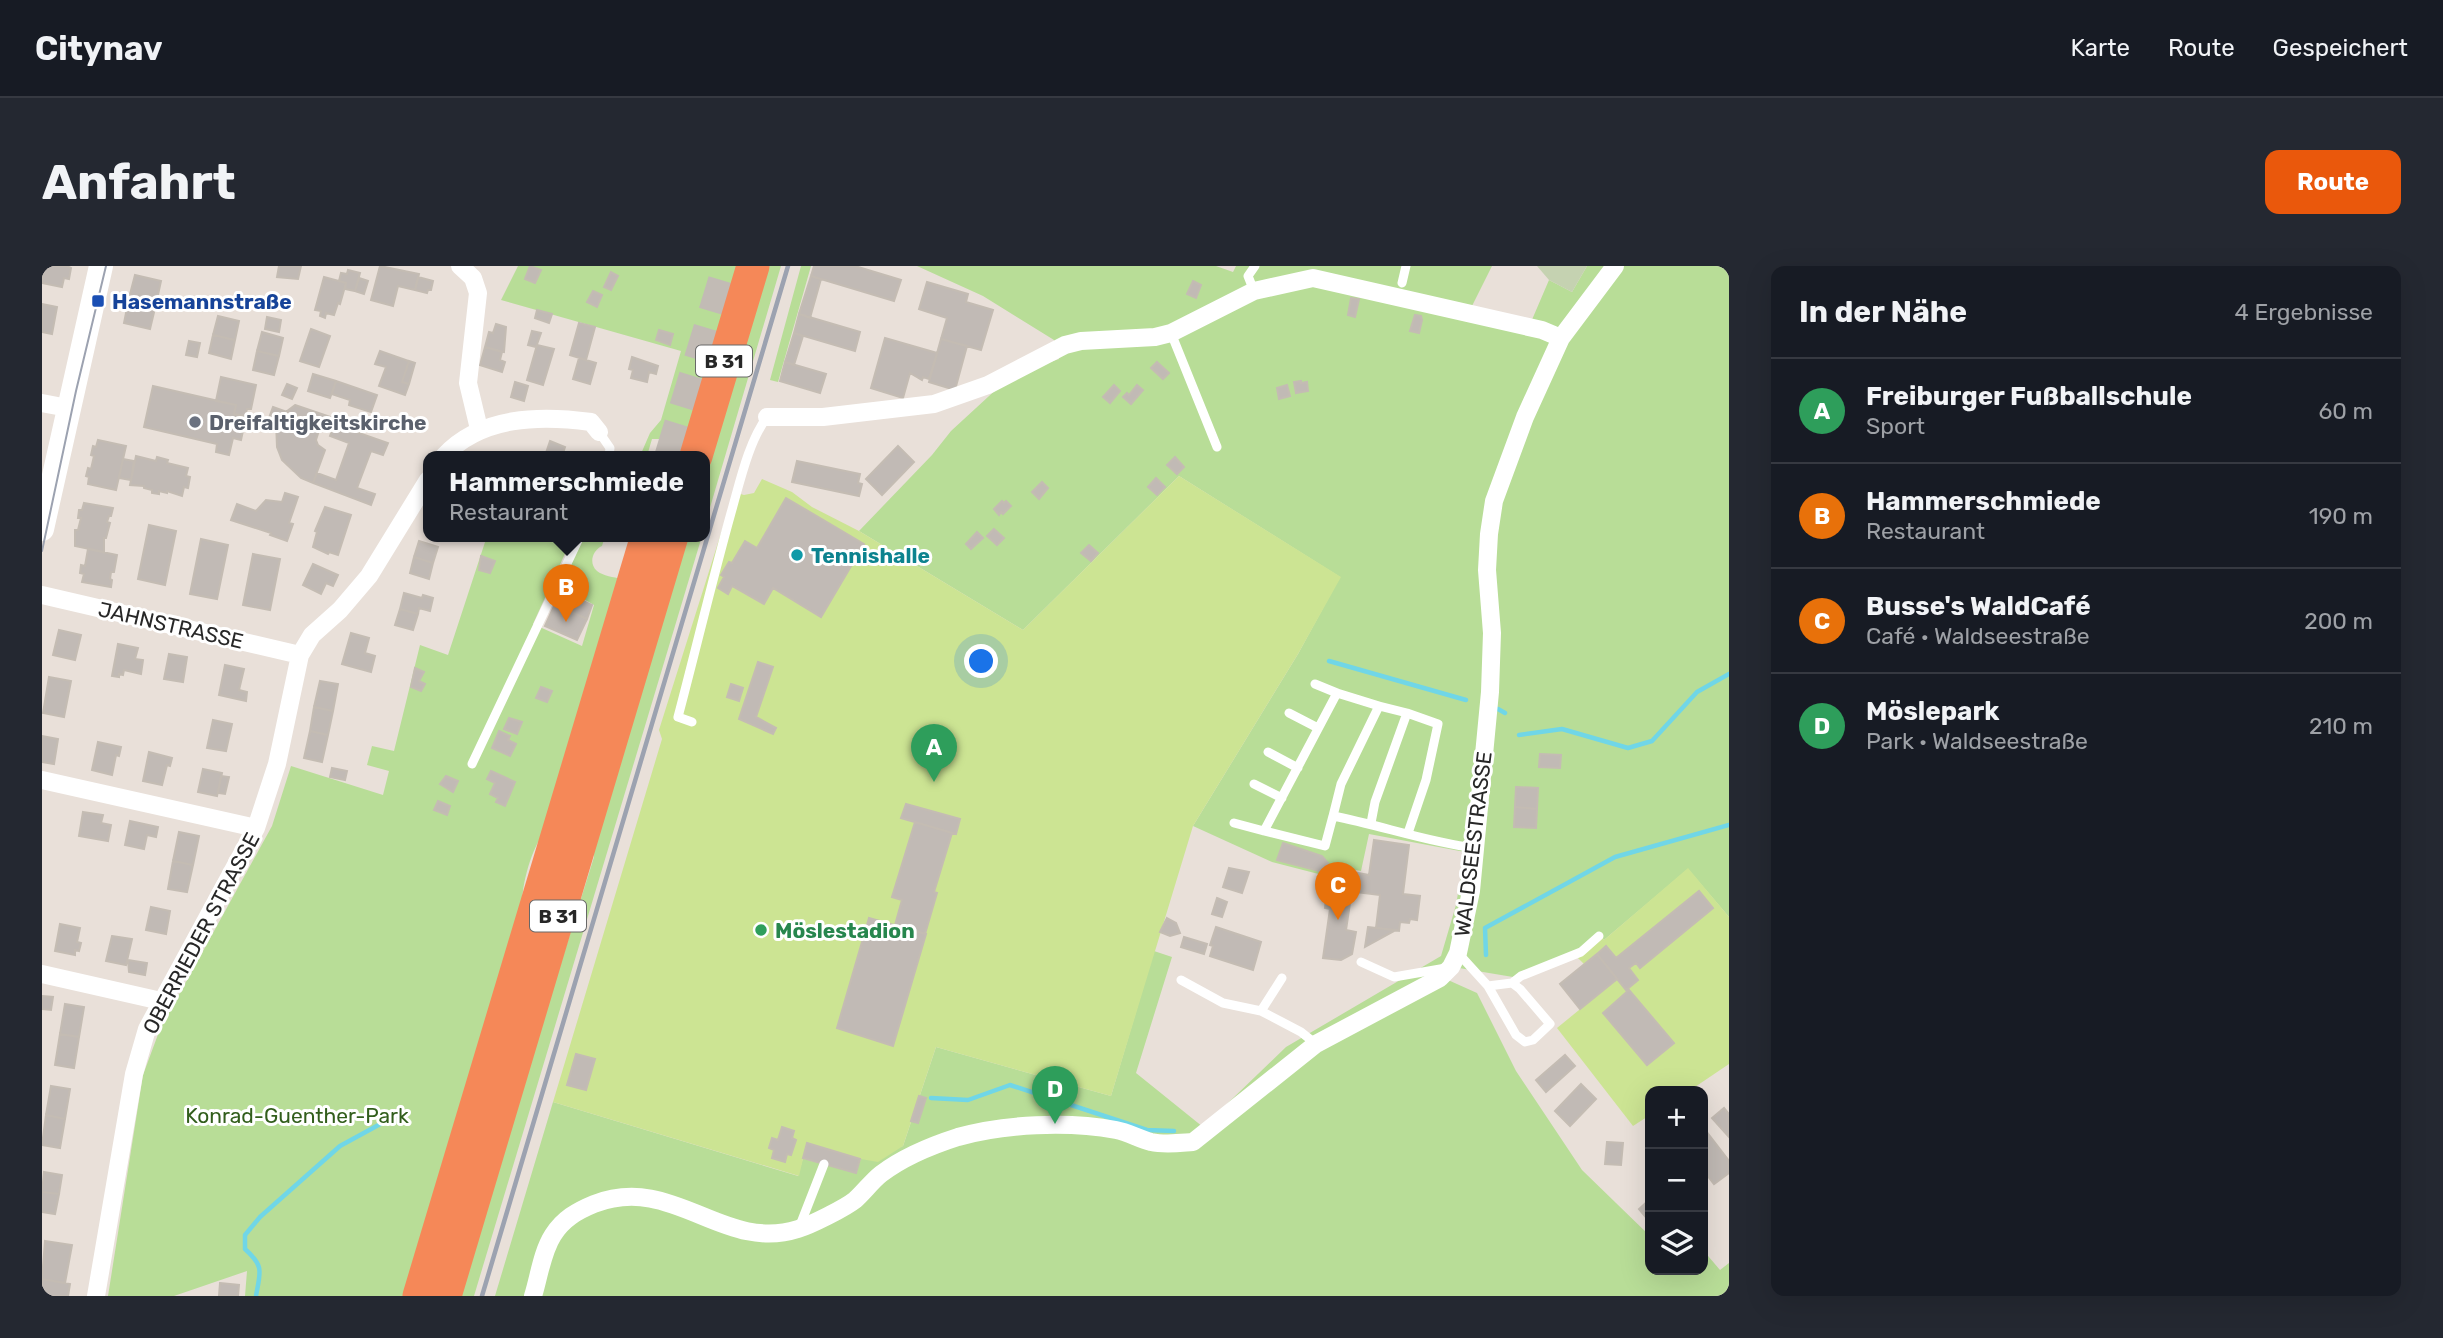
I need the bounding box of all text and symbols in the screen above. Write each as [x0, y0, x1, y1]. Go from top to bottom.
text: Citynav [35, 29, 163, 68]
text: Karte [2071, 34, 2130, 62]
text: Route [2168, 34, 2235, 62]
text: Gespeichert [2273, 34, 2408, 62]
button: Route [2265, 150, 2401, 214]
text: Anfahrt [42, 153, 236, 211]
place label: Hasemannstraße [112, 289, 292, 314]
marker: Hasemannstraße [90, 293, 106, 309]
text: In der Nähe [1799, 294, 1967, 330]
text: 4 Ergebnisse [2235, 298, 2373, 326]
road number: B 31 [696, 346, 752, 376]
text: Freiburger Fußballschule [1866, 381, 2192, 412]
text: A [1814, 397, 1830, 425]
text: 60 m [2318, 397, 2373, 425]
place label: Dreifaltigkeitskirche [209, 410, 427, 435]
text: Sport [1866, 412, 1925, 440]
marker: Dreifaltigkeitskirche [187, 414, 203, 430]
popup [423, 451, 710, 542]
text: Hammerschmiede [449, 467, 684, 498]
text: Hammerschmiede [1866, 486, 2101, 517]
text: Restaurant [449, 498, 568, 526]
text: B [1814, 502, 1830, 530]
text: 190 m [2309, 502, 2373, 530]
text: Restaurant [1866, 517, 1985, 545]
place label: Tennishalle [811, 543, 930, 568]
marker: Tennishalle [789, 547, 805, 563]
pin: B [543, 564, 589, 622]
text: Busse's WaldCafé [1866, 591, 2091, 622]
street label: JAHNSTRASSE [96, 596, 246, 654]
text: C [1814, 607, 1830, 635]
text: 200 m [2304, 607, 2373, 635]
text: Café · Waldseestraße [1866, 622, 2090, 650]
your location [964, 644, 998, 678]
text: Möslepark [1866, 696, 1999, 727]
text: D [1814, 712, 1830, 740]
text: 210 m [2309, 712, 2373, 740]
pin: A [911, 724, 957, 782]
text: Park · Waldseestraße [1866, 727, 2088, 755]
street label: WALDSEESTRASSE [1449, 750, 1497, 938]
street label: OBERRIEDER STRASSE [137, 828, 265, 1038]
pin: C [1315, 862, 1361, 920]
road number: B 31 [530, 901, 586, 932]
place label: Möslestadion [775, 918, 915, 943]
marker: Möslestadion [753, 922, 769, 938]
pin: D [1032, 1066, 1078, 1124]
map controls [1645, 1086, 1708, 1275]
button: + [1645, 1086, 1708, 1149]
park label: Konrad-Guenther-Park [185, 1103, 409, 1128]
button: − [1645, 1149, 1708, 1212]
button: layers [1645, 1212, 1708, 1275]

